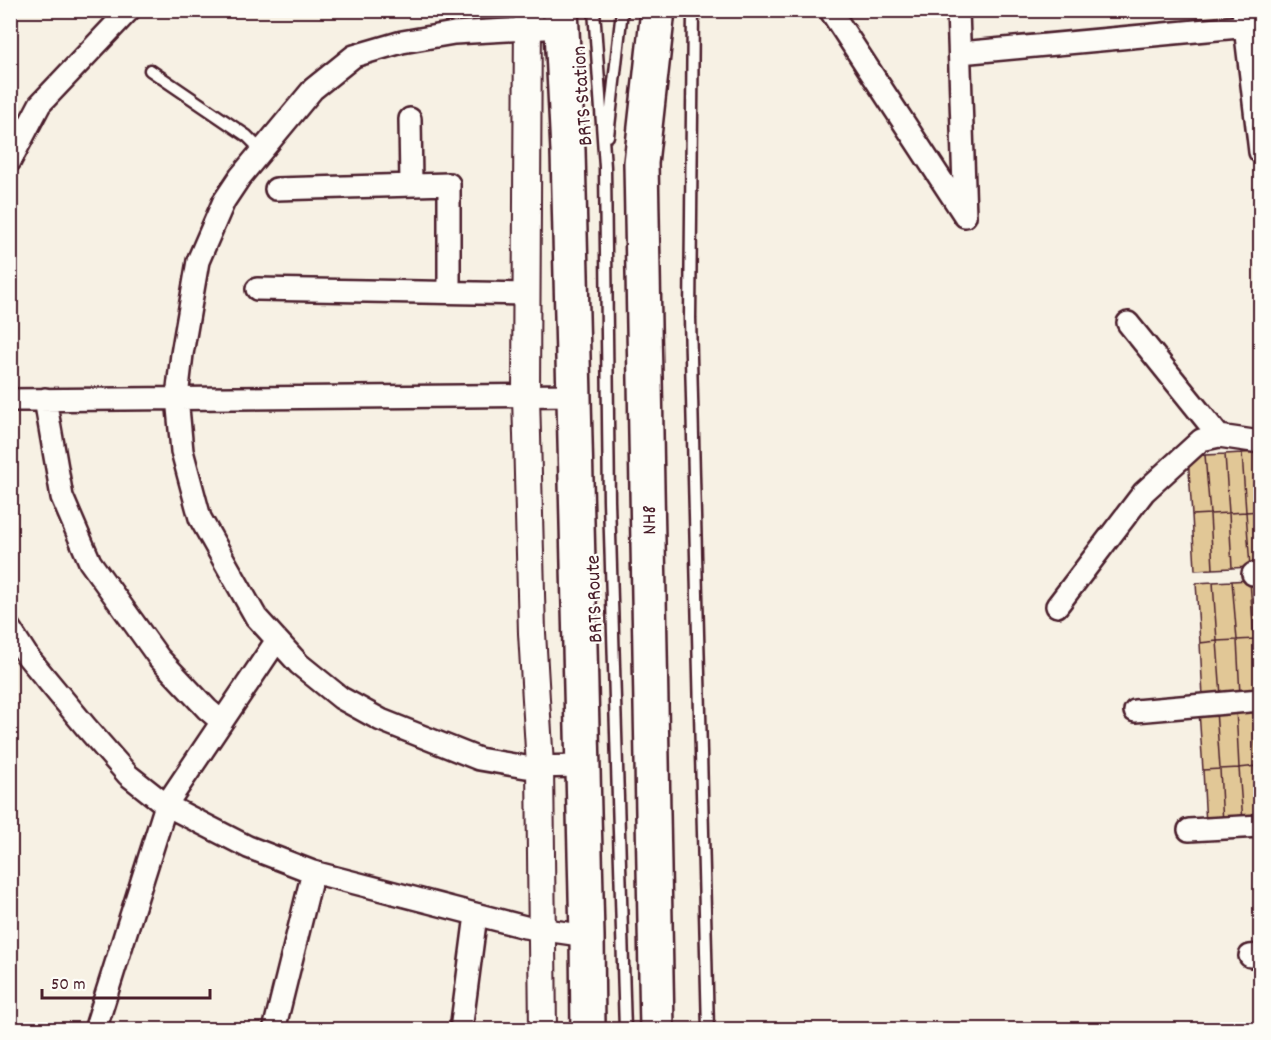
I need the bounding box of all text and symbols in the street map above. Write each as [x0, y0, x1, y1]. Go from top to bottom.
street label: BRTS Station [566, 45, 602, 147]
street label: NH8 [636, 505, 666, 535]
street label: BRTS Route [579, 554, 613, 644]
scale bar [42, 962, 210, 1000]
text: 50 m [51, 973, 86, 998]

